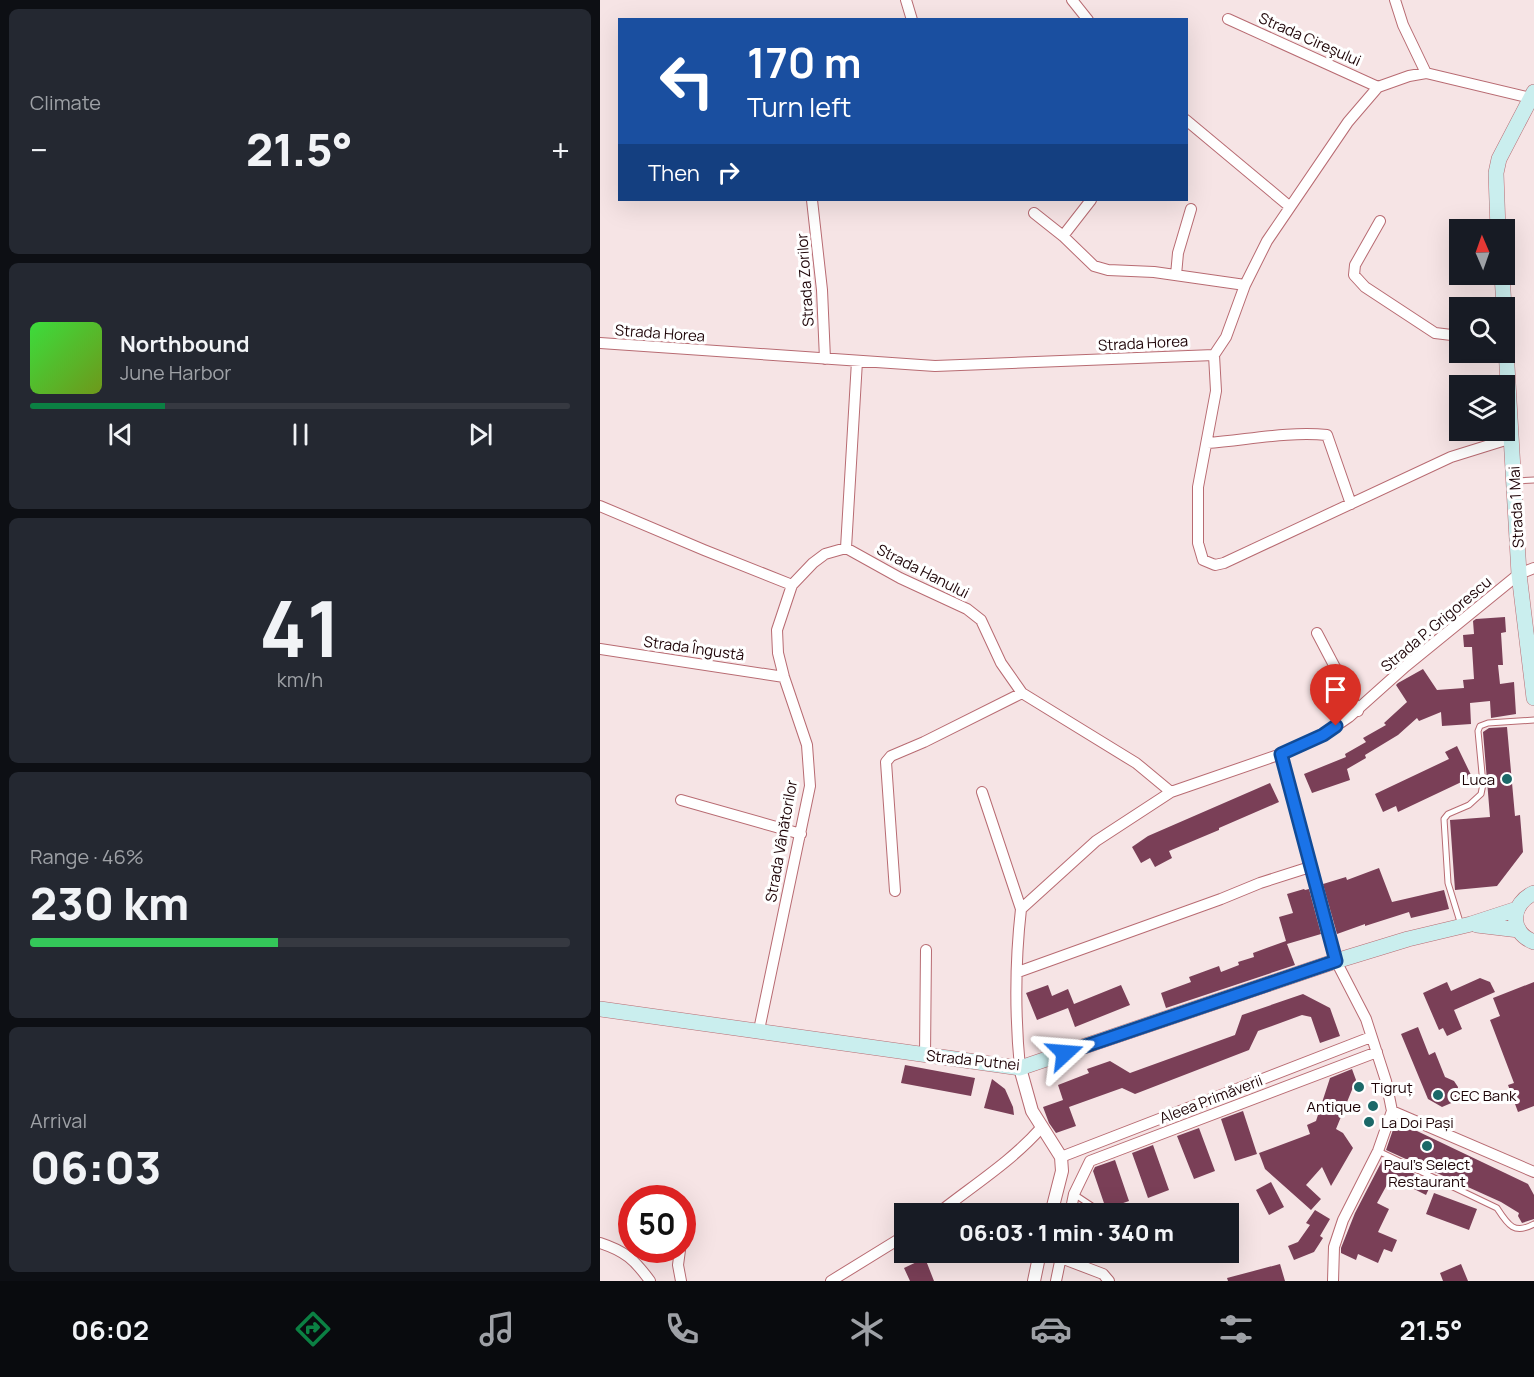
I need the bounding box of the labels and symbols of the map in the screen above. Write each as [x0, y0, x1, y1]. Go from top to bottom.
street label: Strada Cireşului [1256, 7, 1364, 71]
north arrow [1449, 219, 1515, 285]
street label: Strada Zorilor [791, 232, 819, 327]
street label: Strada Horea [614, 319, 706, 347]
street label: Strada Horea [1097, 330, 1189, 356]
street label: Strada 1 Mai [1503, 465, 1529, 549]
street label: Strada Hanului [873, 539, 973, 603]
street label: Strada P. Grigorescu [1376, 571, 1496, 677]
street label: Strada Îngustă [642, 631, 746, 665]
pin [1310, 664, 1361, 726]
place label: Luca [1462, 769, 1495, 790]
marker: Luca [1500, 772, 1514, 786]
street label: Strada Vânătorilor [760, 777, 802, 904]
position arrow [1033, 1021, 1097, 1085]
street label: Strada Putnei [925, 1045, 1021, 1075]
street label: Aleea Primăverii [1156, 1070, 1266, 1128]
place label: Tigruț [1371, 1077, 1413, 1098]
marker: Tigruț [1352, 1080, 1366, 1094]
place label: CEC Bank [1450, 1085, 1517, 1106]
marker: CEC Bank [1431, 1088, 1445, 1102]
place label: Antique [1307, 1096, 1361, 1117]
marker: Antique [1366, 1099, 1380, 1113]
place label: La Doi Pași [1381, 1112, 1454, 1133]
marker: La Doi Pași [1362, 1115, 1376, 1129]
marker: Paul's Select Restaurant [1420, 1139, 1434, 1153]
place label: Paul's Select Restaurant [1384, 1154, 1470, 1192]
speed limit sign: 50 [618, 1185, 696, 1263]

